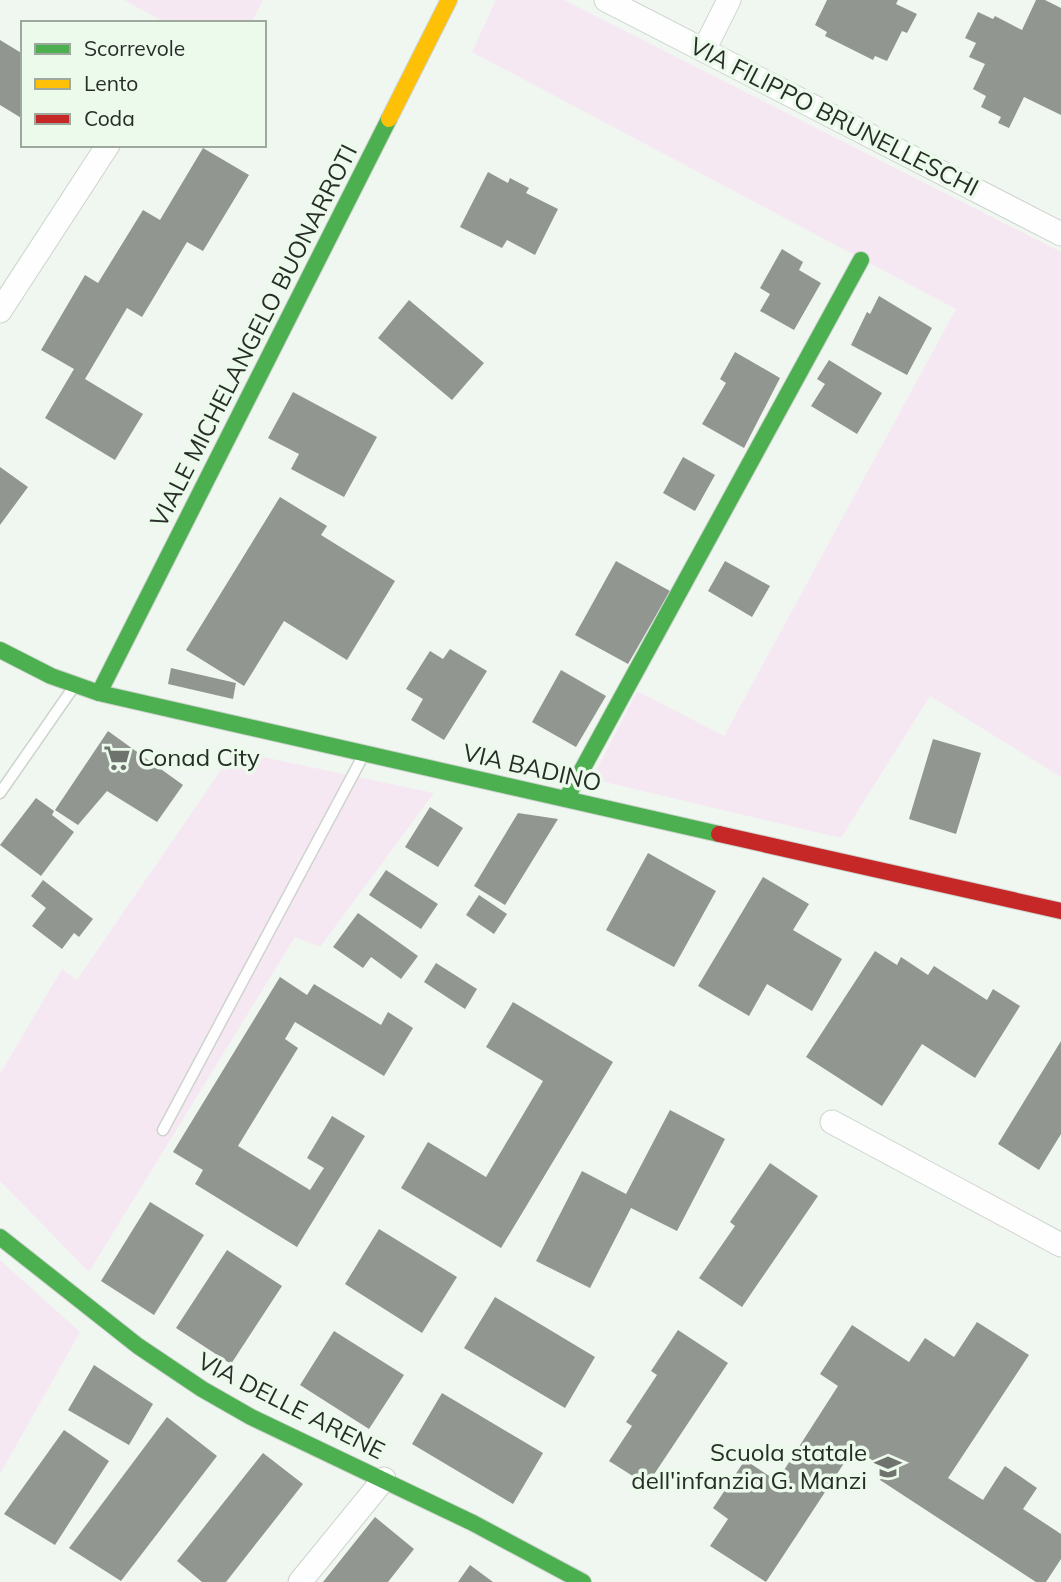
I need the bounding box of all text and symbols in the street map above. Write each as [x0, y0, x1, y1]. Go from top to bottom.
legend [21, 21, 266, 147]
street label: VIA FILIPPO BRUNELLESCHI [685, 30, 984, 202]
text: Scorrevole [84, 35, 185, 61]
text: Lento [84, 70, 138, 96]
text: Coda [84, 105, 135, 131]
street label: VIALE MICHELANGELO BUONARROTI [143, 139, 363, 532]
street label: VIA BADINO [460, 737, 604, 798]
place label: Conad City [138, 742, 260, 772]
supermarket icon: Conad City [102, 743, 132, 773]
street label: VIA DELLE ARENE [193, 1345, 390, 1465]
place label: Scuola statale dell'infanzia G. Manzi [631, 1437, 867, 1495]
school or university icon: Scuola statale dell'infanzia G. Manzi [873, 1452, 903, 1482]

